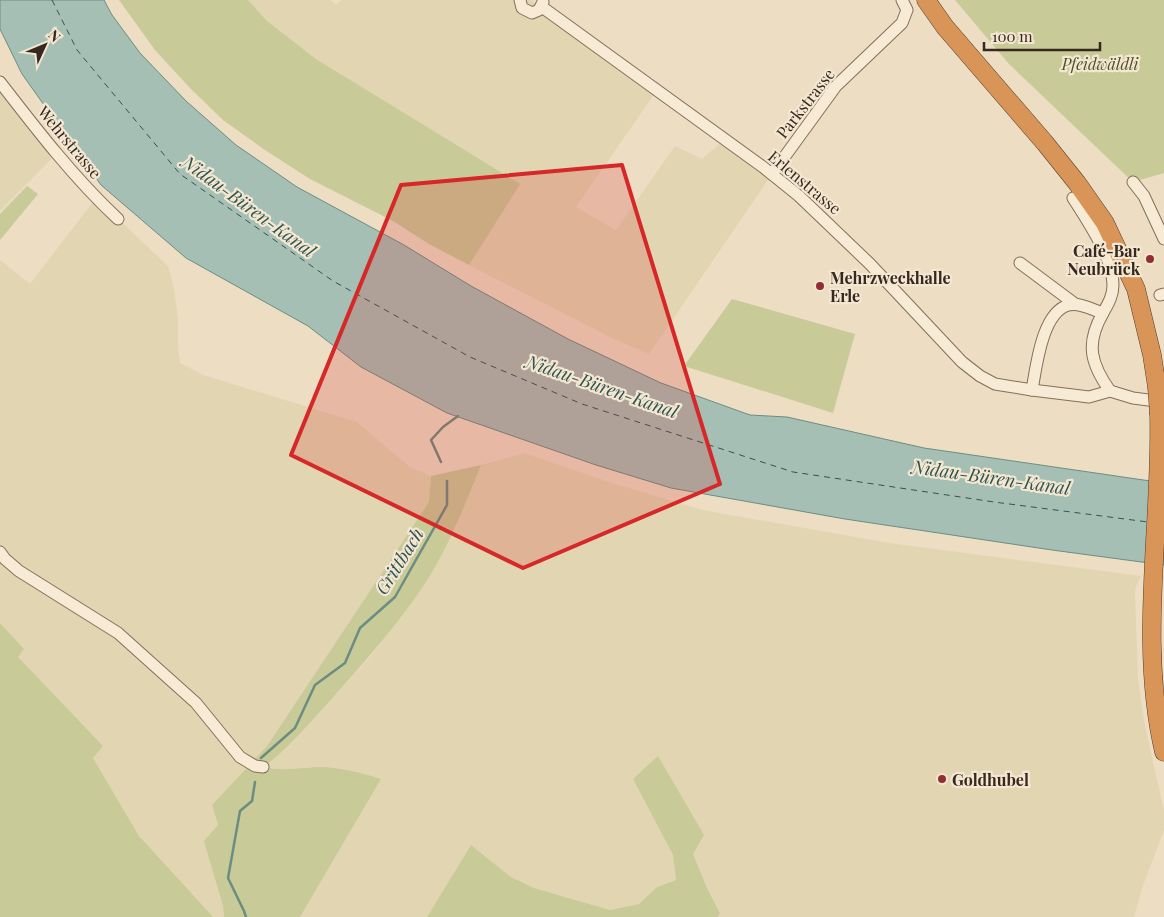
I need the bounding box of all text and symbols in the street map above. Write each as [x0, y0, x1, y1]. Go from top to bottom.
north arrow [20, 20, 70, 70]
scale bar [984, 20, 1100, 52]
text: N [44, 25, 65, 46]
text: 100 m [992, 26, 1033, 46]
park label: Pfeidwäldli [1061, 53, 1139, 74]
street label: Parkstrasse [771, 64, 839, 142]
street label: Wehrstrasse [33, 101, 106, 183]
street label: Erlenstrasse [764, 145, 846, 219]
water label: Nidau-Büren-Kanal [176, 148, 321, 263]
place label: Café-Bar Neubrück [1067, 240, 1141, 279]
marker: Café-Bar Neubrück [1144, 253, 1156, 265]
place label: Mehrzweckhalle Erle [830, 267, 951, 306]
marker: Mehrzweckhalle Erle [814, 280, 826, 292]
water label: Nidau-Büren-Kanal [521, 348, 682, 424]
water label: Nidau-Büren-Kanal [909, 454, 1072, 500]
water label: Grittbach [369, 523, 429, 599]
place label: Goldhubel [952, 769, 1029, 790]
marker: Goldhubel [936, 773, 948, 785]

